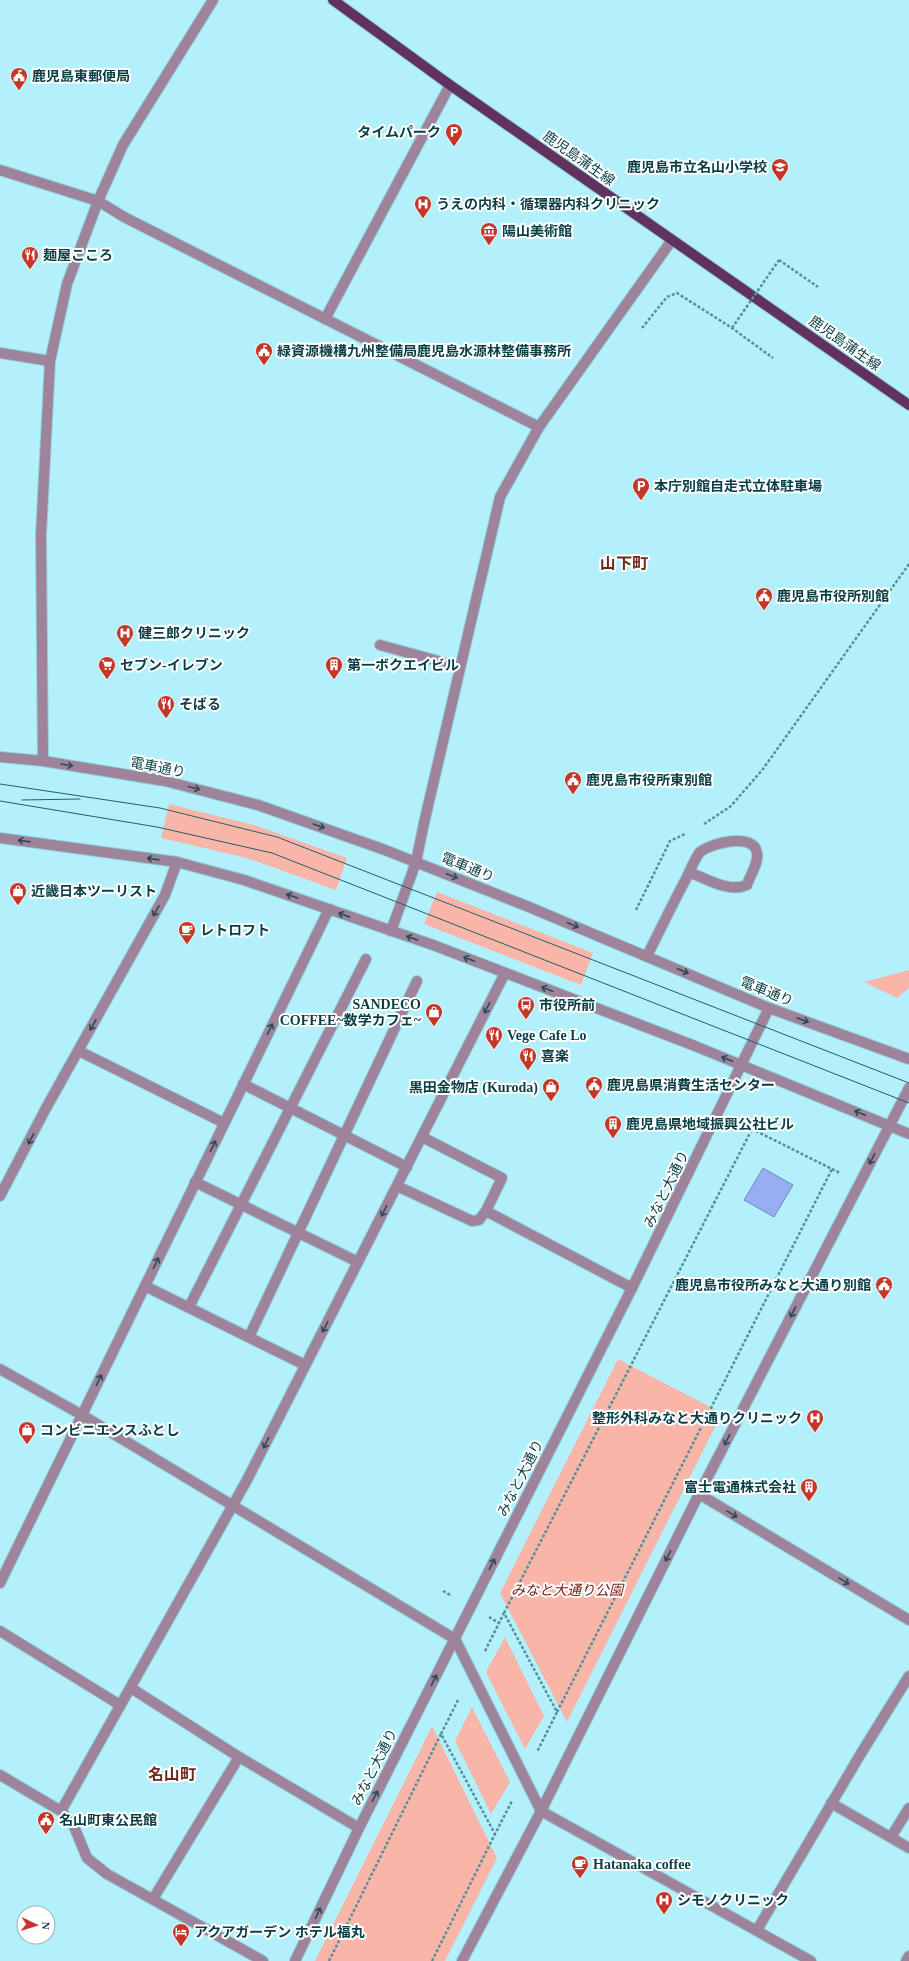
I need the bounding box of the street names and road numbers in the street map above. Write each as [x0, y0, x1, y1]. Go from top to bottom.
street label: 鹿児島蒲生線 [540, 128, 617, 189]
street label: 鹿児島蒲生線 [806, 313, 883, 374]
street label: 電車通り [129, 755, 187, 780]
street label: 電車通り [439, 850, 497, 885]
street label: 電車通り [738, 974, 796, 1009]
street label: みなと大通り [641, 1148, 692, 1230]
street label: みなと大通り [495, 1437, 546, 1519]
street label: みなと大通り [349, 1726, 400, 1808]

